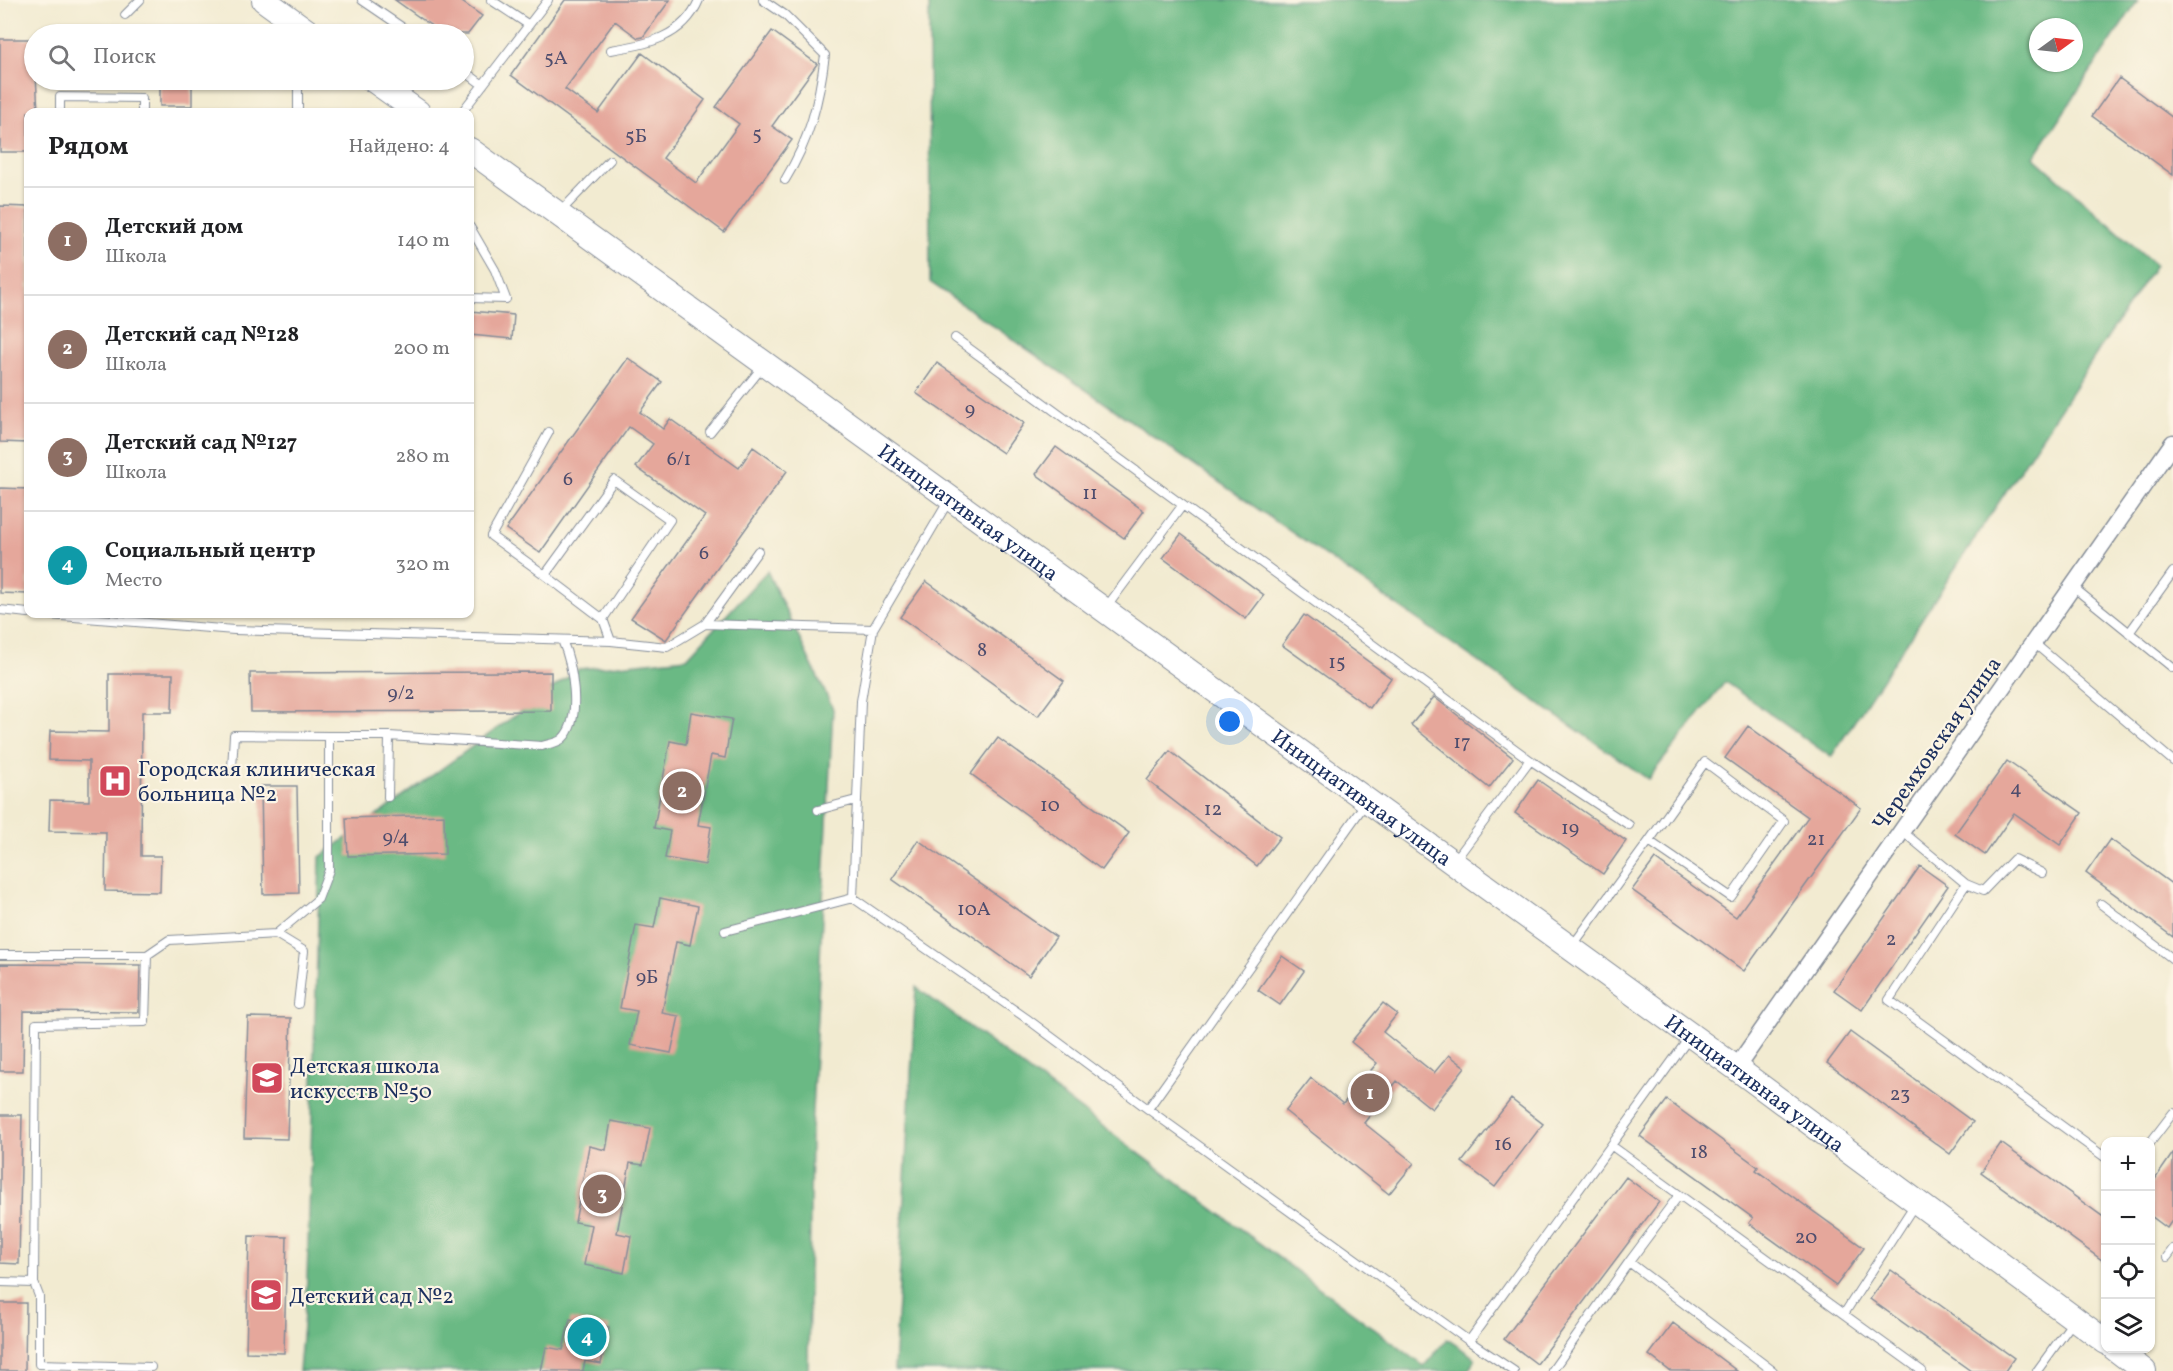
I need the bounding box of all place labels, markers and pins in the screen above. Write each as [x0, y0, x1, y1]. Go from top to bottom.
place label: Городская клиническая больница №2 [138, 755, 376, 811]
hospital icon: Городская клиническая больница №2 [97, 763, 133, 799]
pin: 2 [662, 768, 702, 814]
place label: Детская школа искусств №50 [290, 1052, 440, 1108]
school or university icon: Детская школа искусств №50 [249, 1060, 285, 1096]
pin: 1 [1350, 1070, 1390, 1116]
pin: 3 [582, 1172, 622, 1216]
school or university icon: Детский сад №2 [248, 1277, 284, 1313]
place label: Детский сад №2 [289, 1282, 454, 1313]
pin: 4 [568, 1314, 606, 1360]

